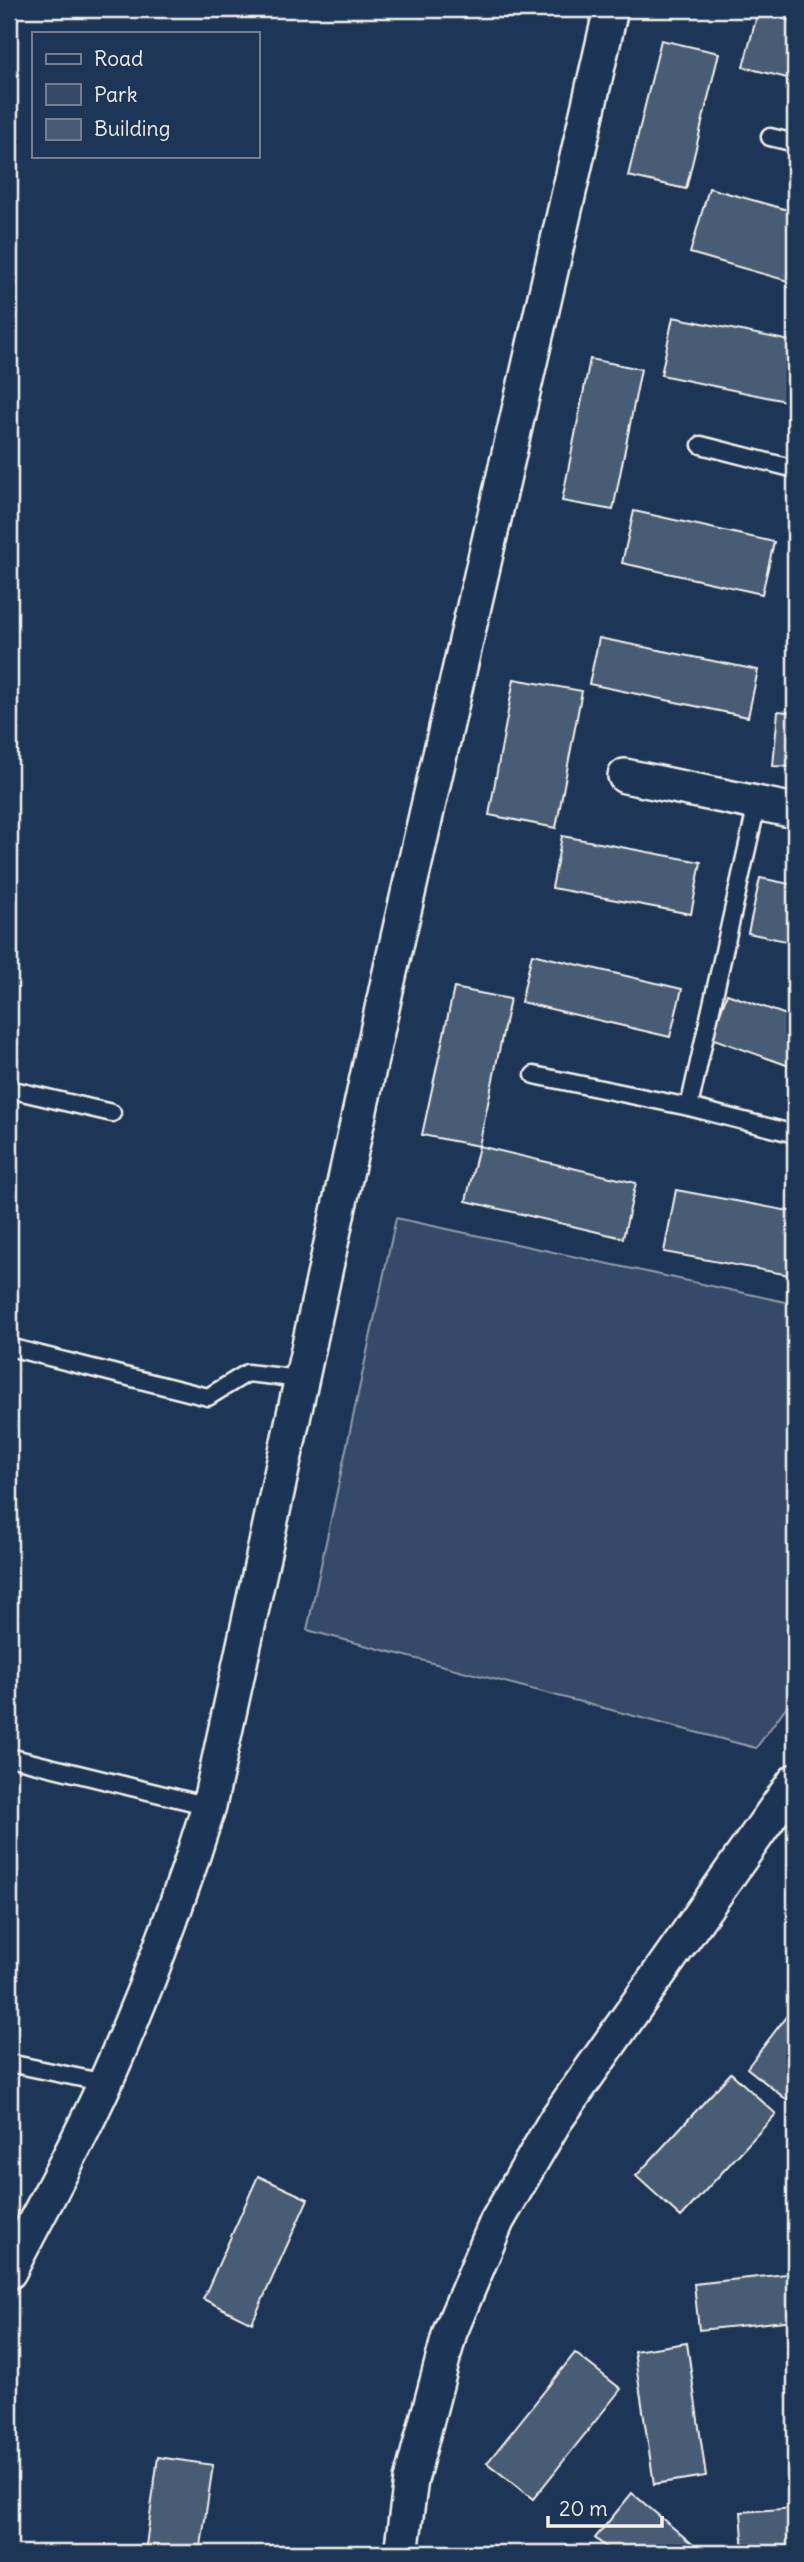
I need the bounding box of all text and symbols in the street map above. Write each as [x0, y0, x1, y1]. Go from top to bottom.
legend [32, 32, 259, 158]
text: Road [94, 45, 143, 72]
text: Park [94, 81, 137, 108]
text: Building [94, 115, 170, 142]
scale bar [548, 2485, 662, 2529]
text: 20 m [559, 2495, 608, 2522]

